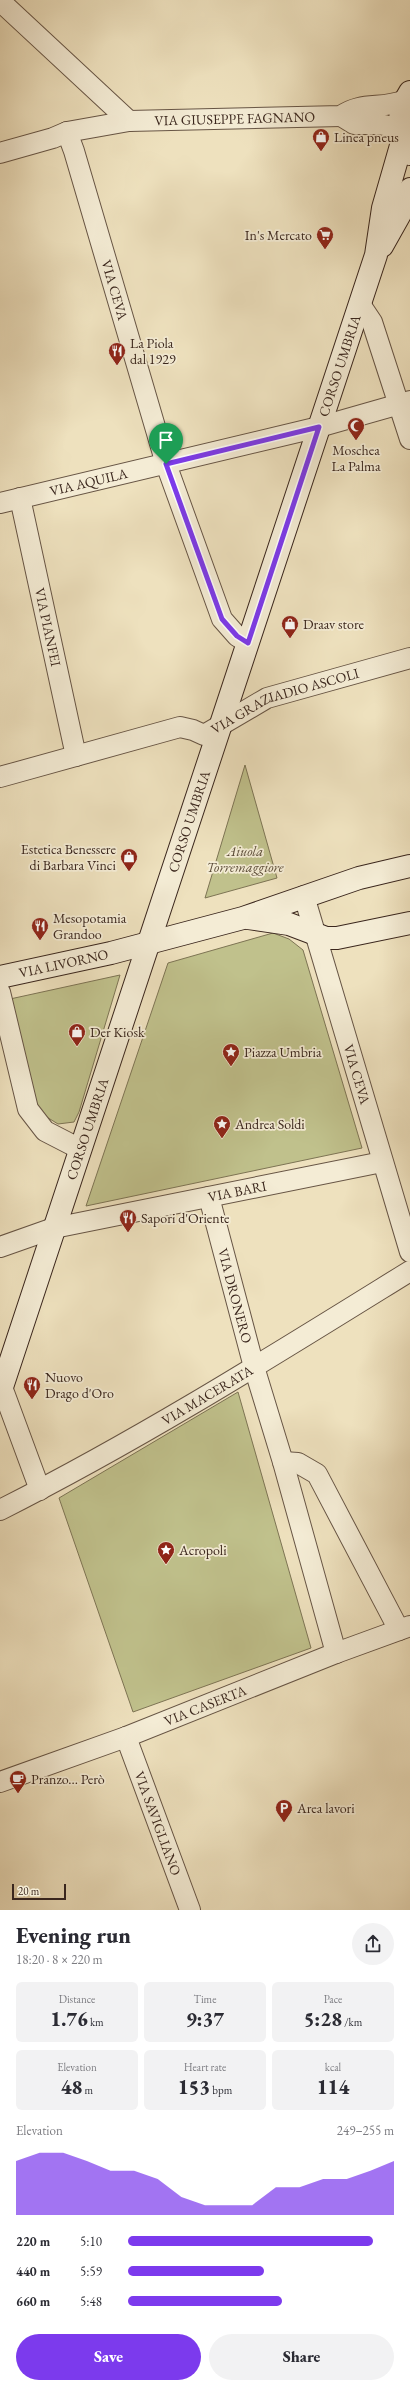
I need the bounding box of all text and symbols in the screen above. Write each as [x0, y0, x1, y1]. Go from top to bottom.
street label: VIA GIUSEPPE FAGNANO [154, 108, 316, 129]
shop icon: Linea pneus [311, 127, 331, 152]
place label: Linea pneus [334, 128, 399, 146]
supermarket icon: In's Mercato [315, 225, 335, 250]
place label: In's Mercato [245, 226, 312, 244]
street label: VIA CEVA [97, 258, 132, 322]
street label: CORSO UMBRIA [314, 312, 365, 419]
place label: La Piola dal 1929 [130, 334, 176, 368]
restaurant icon: La Piola dal 1929 [107, 341, 127, 366]
mosque icon: Moschea La Palma [346, 416, 366, 441]
pin [149, 423, 183, 464]
icon: arrive [155, 429, 177, 451]
place label: Moschea La Palma [331, 441, 381, 475]
street label: VIA AQUILA [48, 464, 130, 500]
street label: VIA PIANFEI [31, 586, 65, 668]
shop icon: Draav store [280, 614, 300, 639]
place label: Draav store [303, 615, 365, 633]
street label: VIA GRAZIADIO ASCOLI [208, 664, 361, 738]
street label: CORSO UMBRIA [164, 768, 214, 875]
place label: Estetica Benessere di Barbara Vinci [21, 840, 117, 874]
park label: Aiuola Torremaggiore [206, 842, 284, 876]
shop icon: Estetica Benessere di Barbara Vinci [119, 847, 139, 872]
place label: Mesopotamia Grandoo [53, 909, 127, 943]
restaurant icon: Mesopotamia Grandoo [30, 916, 50, 941]
street label: VIA LIVORNO [17, 945, 110, 982]
shop icon: Der Kiosk [67, 1022, 87, 1047]
place label: Der Kiosk [90, 1023, 145, 1041]
place icon: Piazza Umbria [221, 1042, 241, 1067]
street label: VIA CEVA [340, 1042, 375, 1107]
place label: Piazza Umbria [244, 1043, 322, 1061]
street label: CORSO UMBRIA [62, 1075, 113, 1182]
place icon: Andrea Soldi [212, 1114, 232, 1139]
place label: Andrea Soldi [234, 1115, 305, 1133]
street label: VIA BARI [206, 1176, 268, 1206]
restaurant icon: Sapori d'Oriente [118, 1208, 138, 1233]
place label: Sapori d'Oriente [141, 1209, 230, 1227]
street label: VIA DRONERO [214, 1246, 256, 1345]
street label: VIA MACERATA [158, 1361, 256, 1429]
place label: Nuovo Drago d'Oro [45, 1368, 114, 1402]
restaurant icon: Nuovo Drago d'Oro [22, 1375, 42, 1400]
place icon: Acropoli [156, 1540, 176, 1565]
place label: Acropoli [178, 1541, 227, 1559]
street label: VIA CASERTA [161, 1681, 249, 1730]
cafe icon: Pranzo... Però [8, 1769, 28, 1794]
street label: VIA SAVIGLIANO [130, 1769, 186, 1878]
place label: Pranzo... Però [31, 1770, 105, 1788]
parking icon: Area lavori [274, 1798, 294, 1823]
place label: Area lavori [296, 1799, 355, 1817]
scale bar [12, 1882, 66, 1901]
text: 20 m [18, 1884, 39, 1898]
text: Evening run [16, 1921, 131, 1950]
button: share [352, 1923, 394, 1965]
text: 18:20 · 8 × 220 m [16, 1951, 103, 1968]
text: Distance [59, 1992, 95, 2006]
text: Time [194, 1992, 216, 2006]
text: Pace [324, 1992, 342, 2006]
text: 1.76 [50, 2006, 88, 2032]
text: 9:37 [186, 2006, 224, 2032]
text: 5:28 [304, 2006, 342, 2032]
text: km [88, 2015, 104, 2029]
text: /km [342, 2015, 362, 2029]
text: Elevation [57, 2060, 97, 2074]
text: Heart rate [184, 2060, 226, 2074]
text: kcal [325, 2060, 341, 2074]
text: 48 [61, 2074, 82, 2100]
text: 153 [178, 2074, 210, 2100]
text: 114 [317, 2074, 349, 2100]
text: m [82, 2083, 93, 2097]
text: bpm [210, 2083, 232, 2097]
text: Elevation [16, 2122, 63, 2139]
text: 249–255 m [337, 2122, 394, 2139]
text: 220 m [16, 2233, 50, 2250]
text: 5:10 [80, 2233, 102, 2250]
text: 440 m [16, 2263, 50, 2280]
text: 5:59 [80, 2263, 102, 2280]
text: 660 m [16, 2293, 50, 2310]
text: 5:48 [80, 2293, 102, 2310]
button: Save [16, 2334, 201, 2380]
button: Share [209, 2334, 394, 2380]

